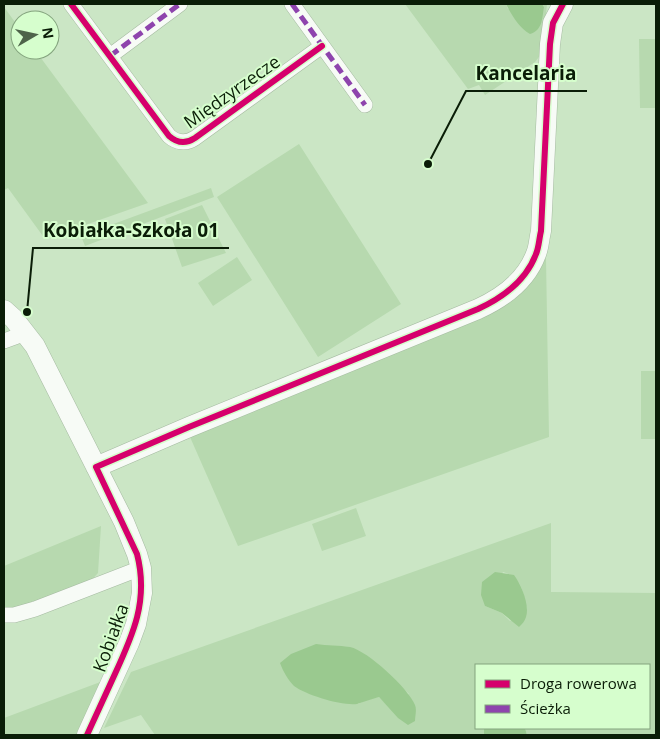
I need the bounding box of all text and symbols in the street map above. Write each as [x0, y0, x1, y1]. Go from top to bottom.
north arrow [10, 10, 60, 60]
text: N [38, 26, 59, 40]
street label: Międzyrzecze [179, 49, 284, 133]
callout: Kancelaria [466, 57, 587, 91]
text: Kancelaria [476, 60, 576, 86]
callout: Kobiałka-Szkoła 01 [33, 214, 229, 248]
text: Kobiałka-Szkoła 01 [43, 217, 219, 243]
street label: Kobiałka [87, 600, 134, 675]
legend [475, 664, 650, 729]
text: Droga rowerowa [520, 673, 637, 693]
text: Ścieżka [520, 698, 571, 718]

